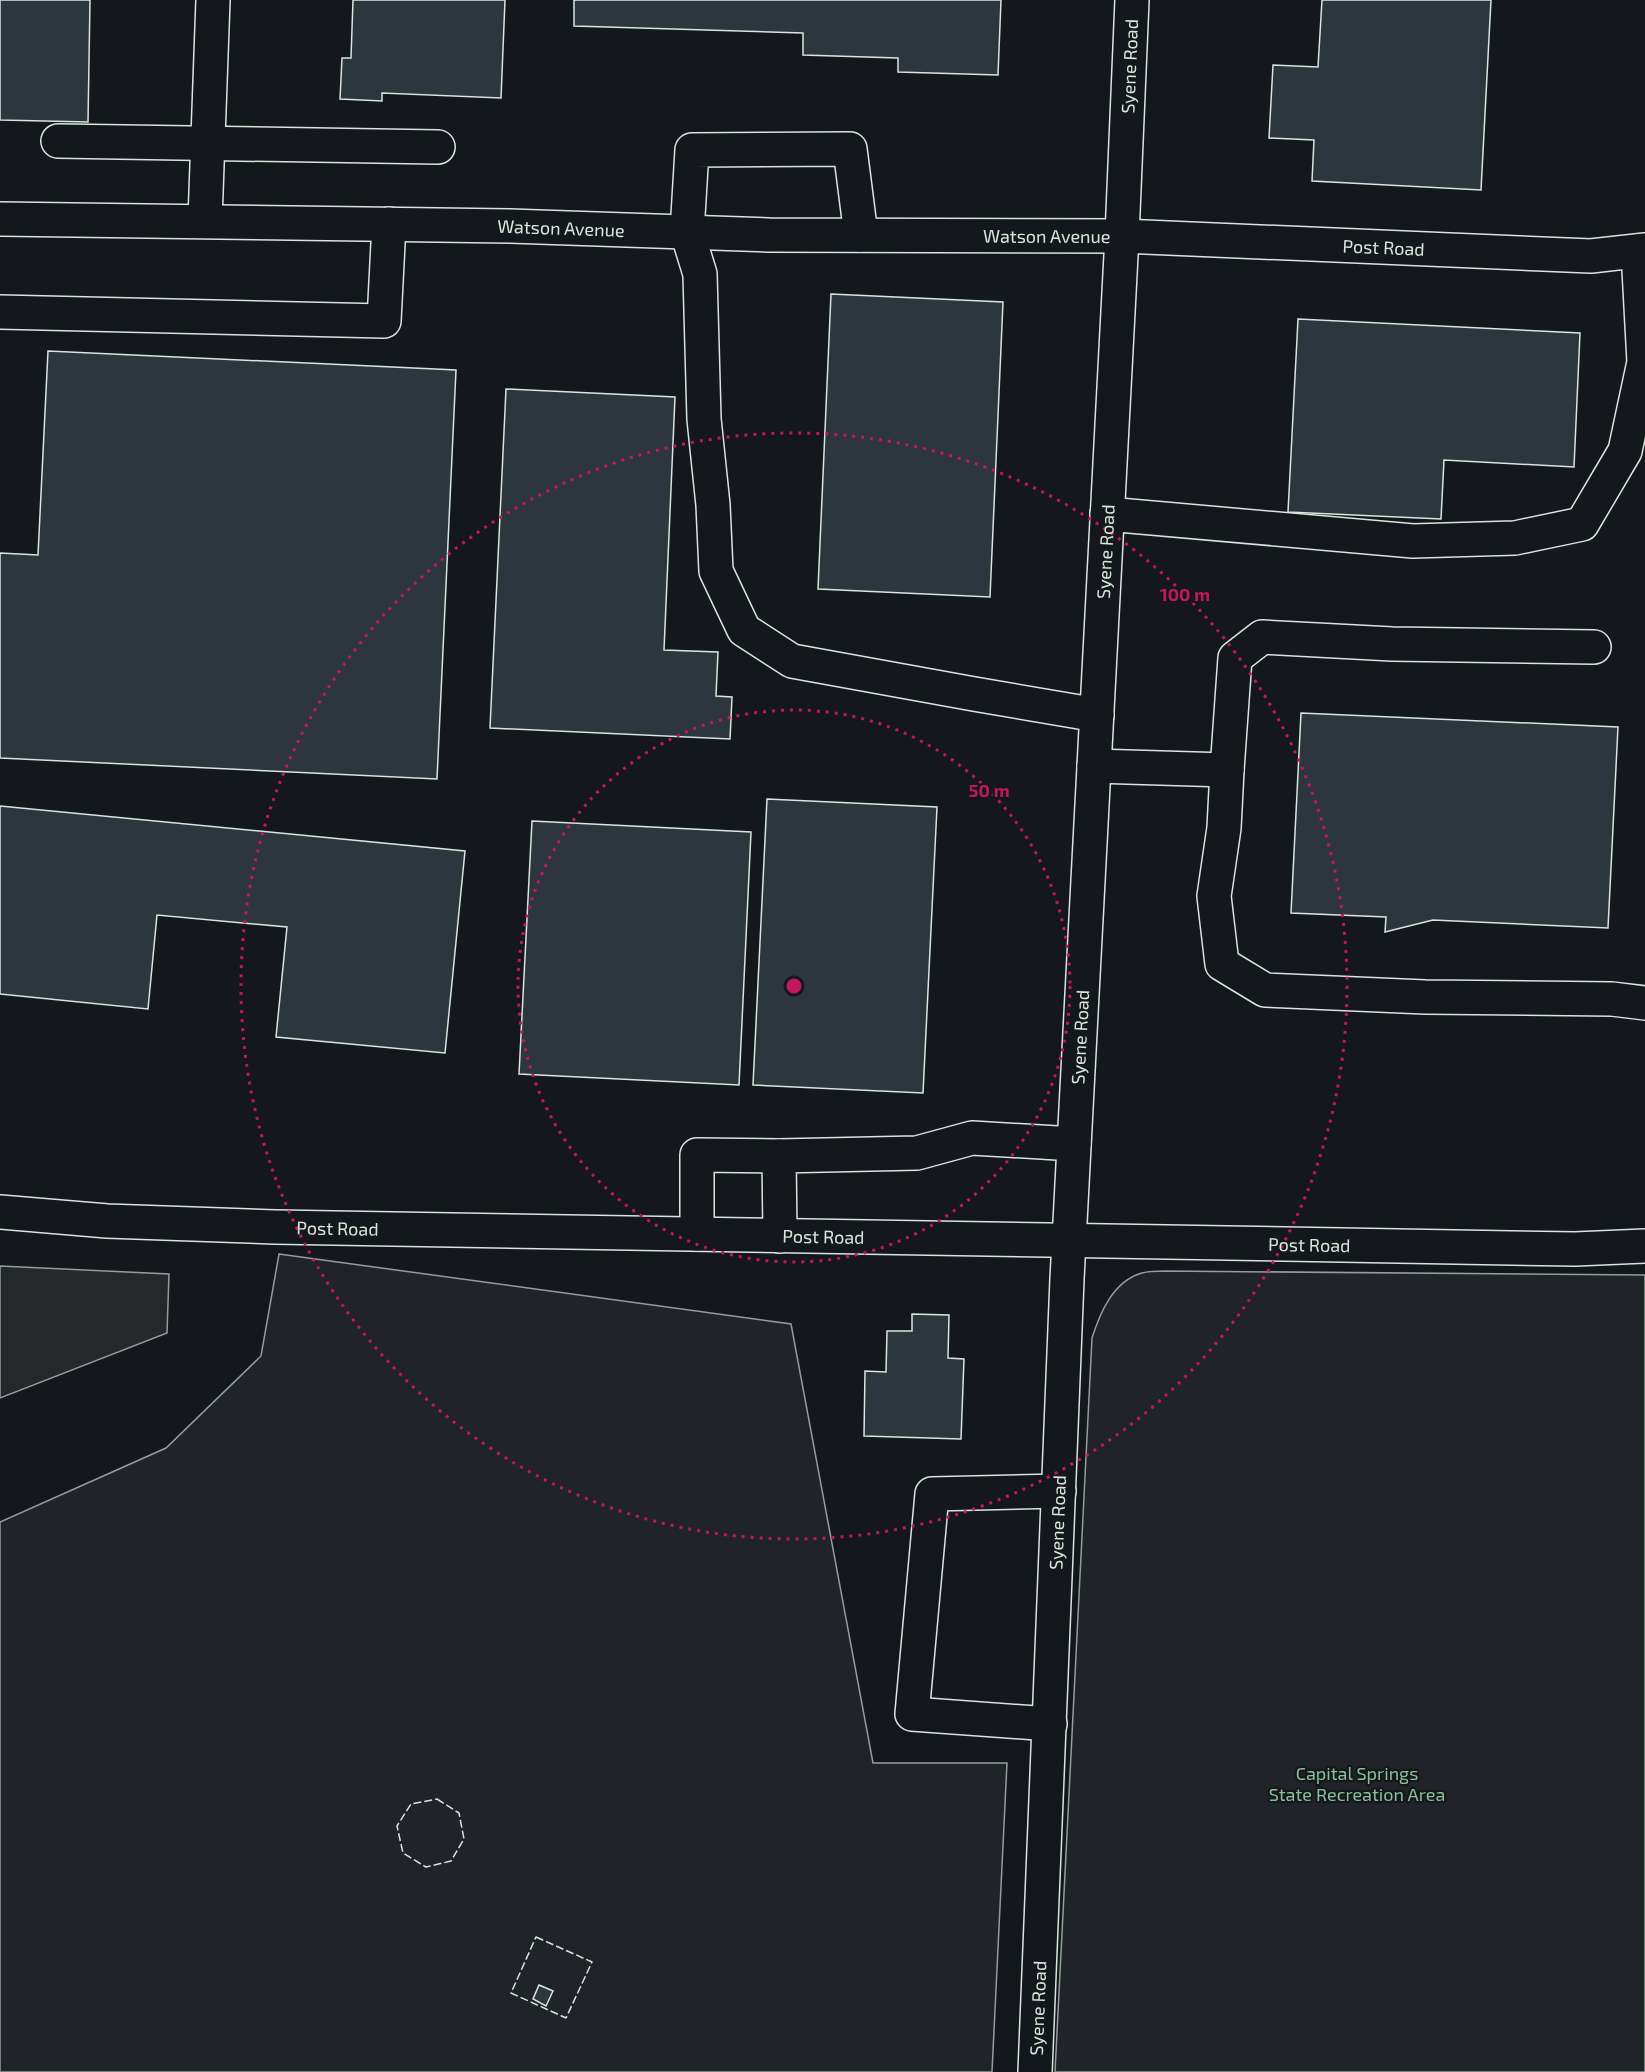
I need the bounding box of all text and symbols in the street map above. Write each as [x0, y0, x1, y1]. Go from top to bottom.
street label: Syene Road [1116, 18, 1142, 114]
street label: Watson Avenue [497, 215, 625, 241]
street label: Watson Avenue [983, 225, 1111, 247]
street label: Post Road [1342, 234, 1425, 260]
street label: Syene Road [1092, 504, 1119, 600]
text: 100 m [1160, 583, 1210, 605]
text: 50 m [968, 779, 1010, 801]
centre of rings [784, 976, 804, 996]
street label: Syene Road [1066, 989, 1093, 1085]
street label: Post Road [296, 1216, 379, 1240]
street label: Post Road [782, 1225, 865, 1248]
street label: Post Road [1268, 1233, 1351, 1256]
street label: Syene Road [1044, 1475, 1070, 1570]
park label: Capital Springs State Recreation Area [1269, 1762, 1445, 1805]
street label: Syene Road [1025, 1960, 1050, 2056]

